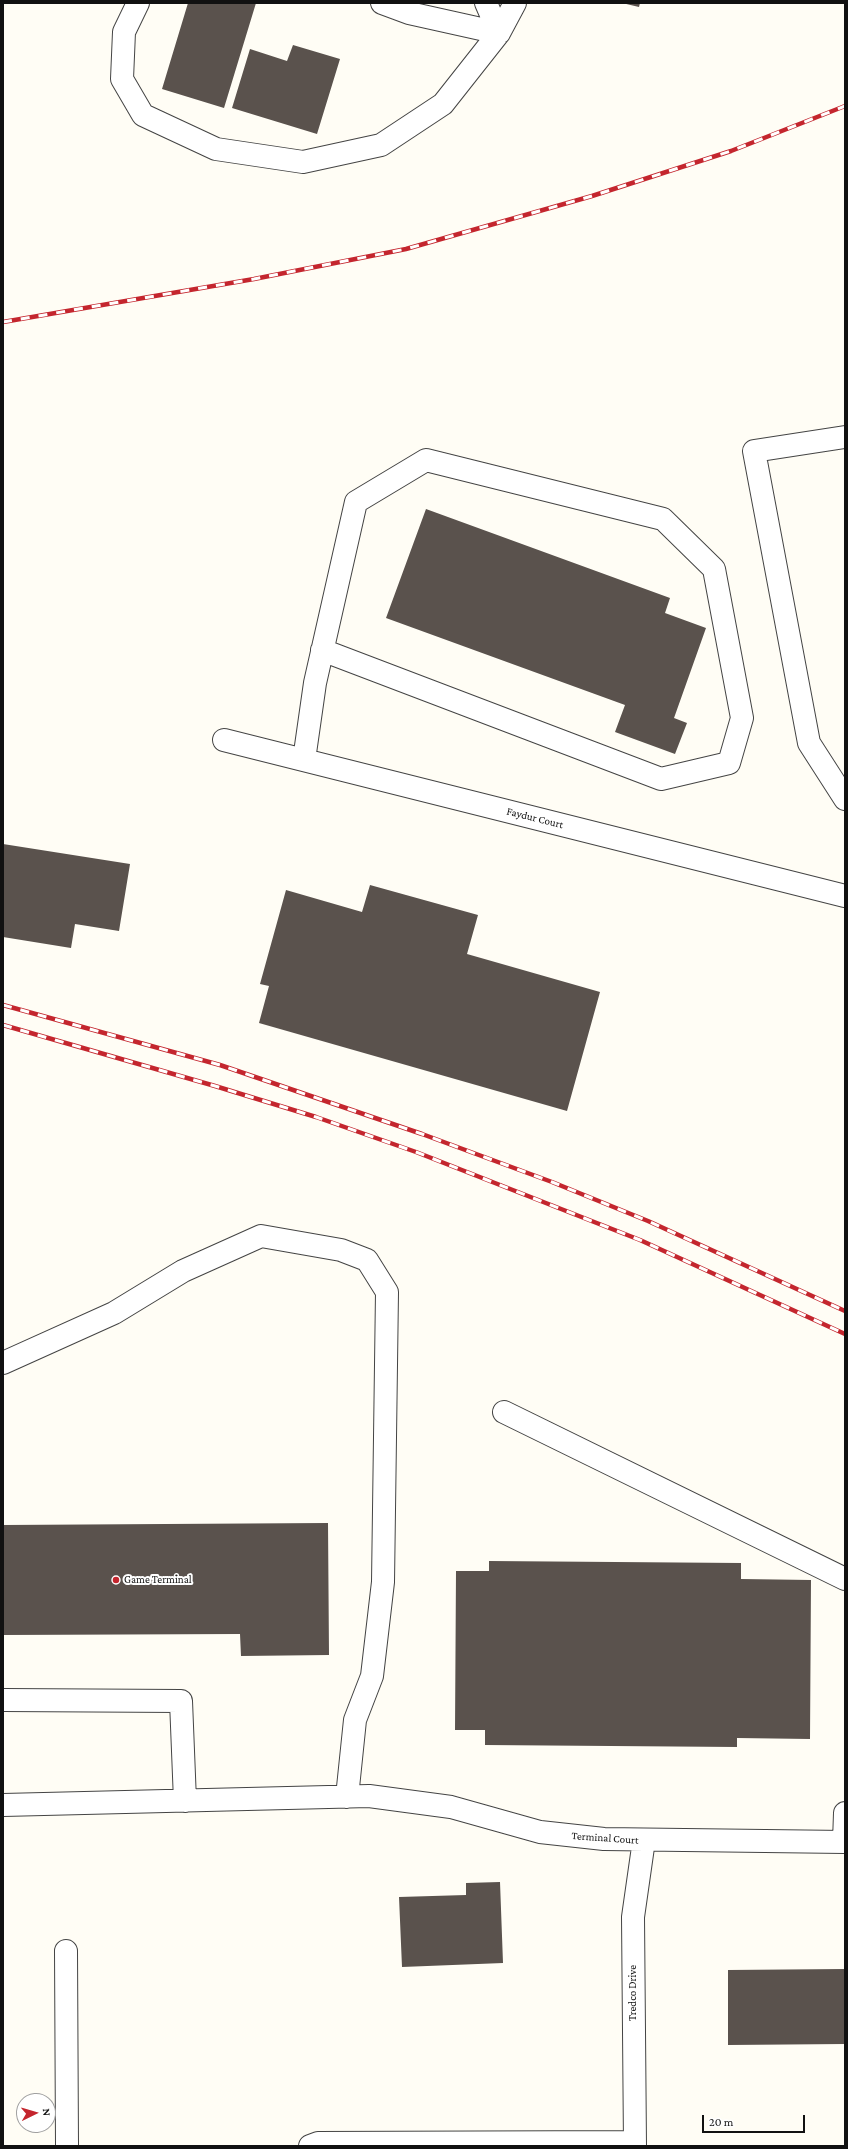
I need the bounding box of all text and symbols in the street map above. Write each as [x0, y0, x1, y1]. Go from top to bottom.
street label: Faydur Court [505, 805, 565, 831]
place label: Game Terminal [124, 1573, 192, 1587]
marker: Game Terminal [111, 1575, 121, 1585]
street label: Terminal Court [571, 1829, 639, 1847]
street label: Tredco Drive [626, 1965, 640, 2021]
north arrow [16, 2093, 56, 2133]
scale bar [704, 2107, 807, 2133]
text: N [41, 2108, 53, 2116]
text: 20 m [709, 2115, 733, 2129]

